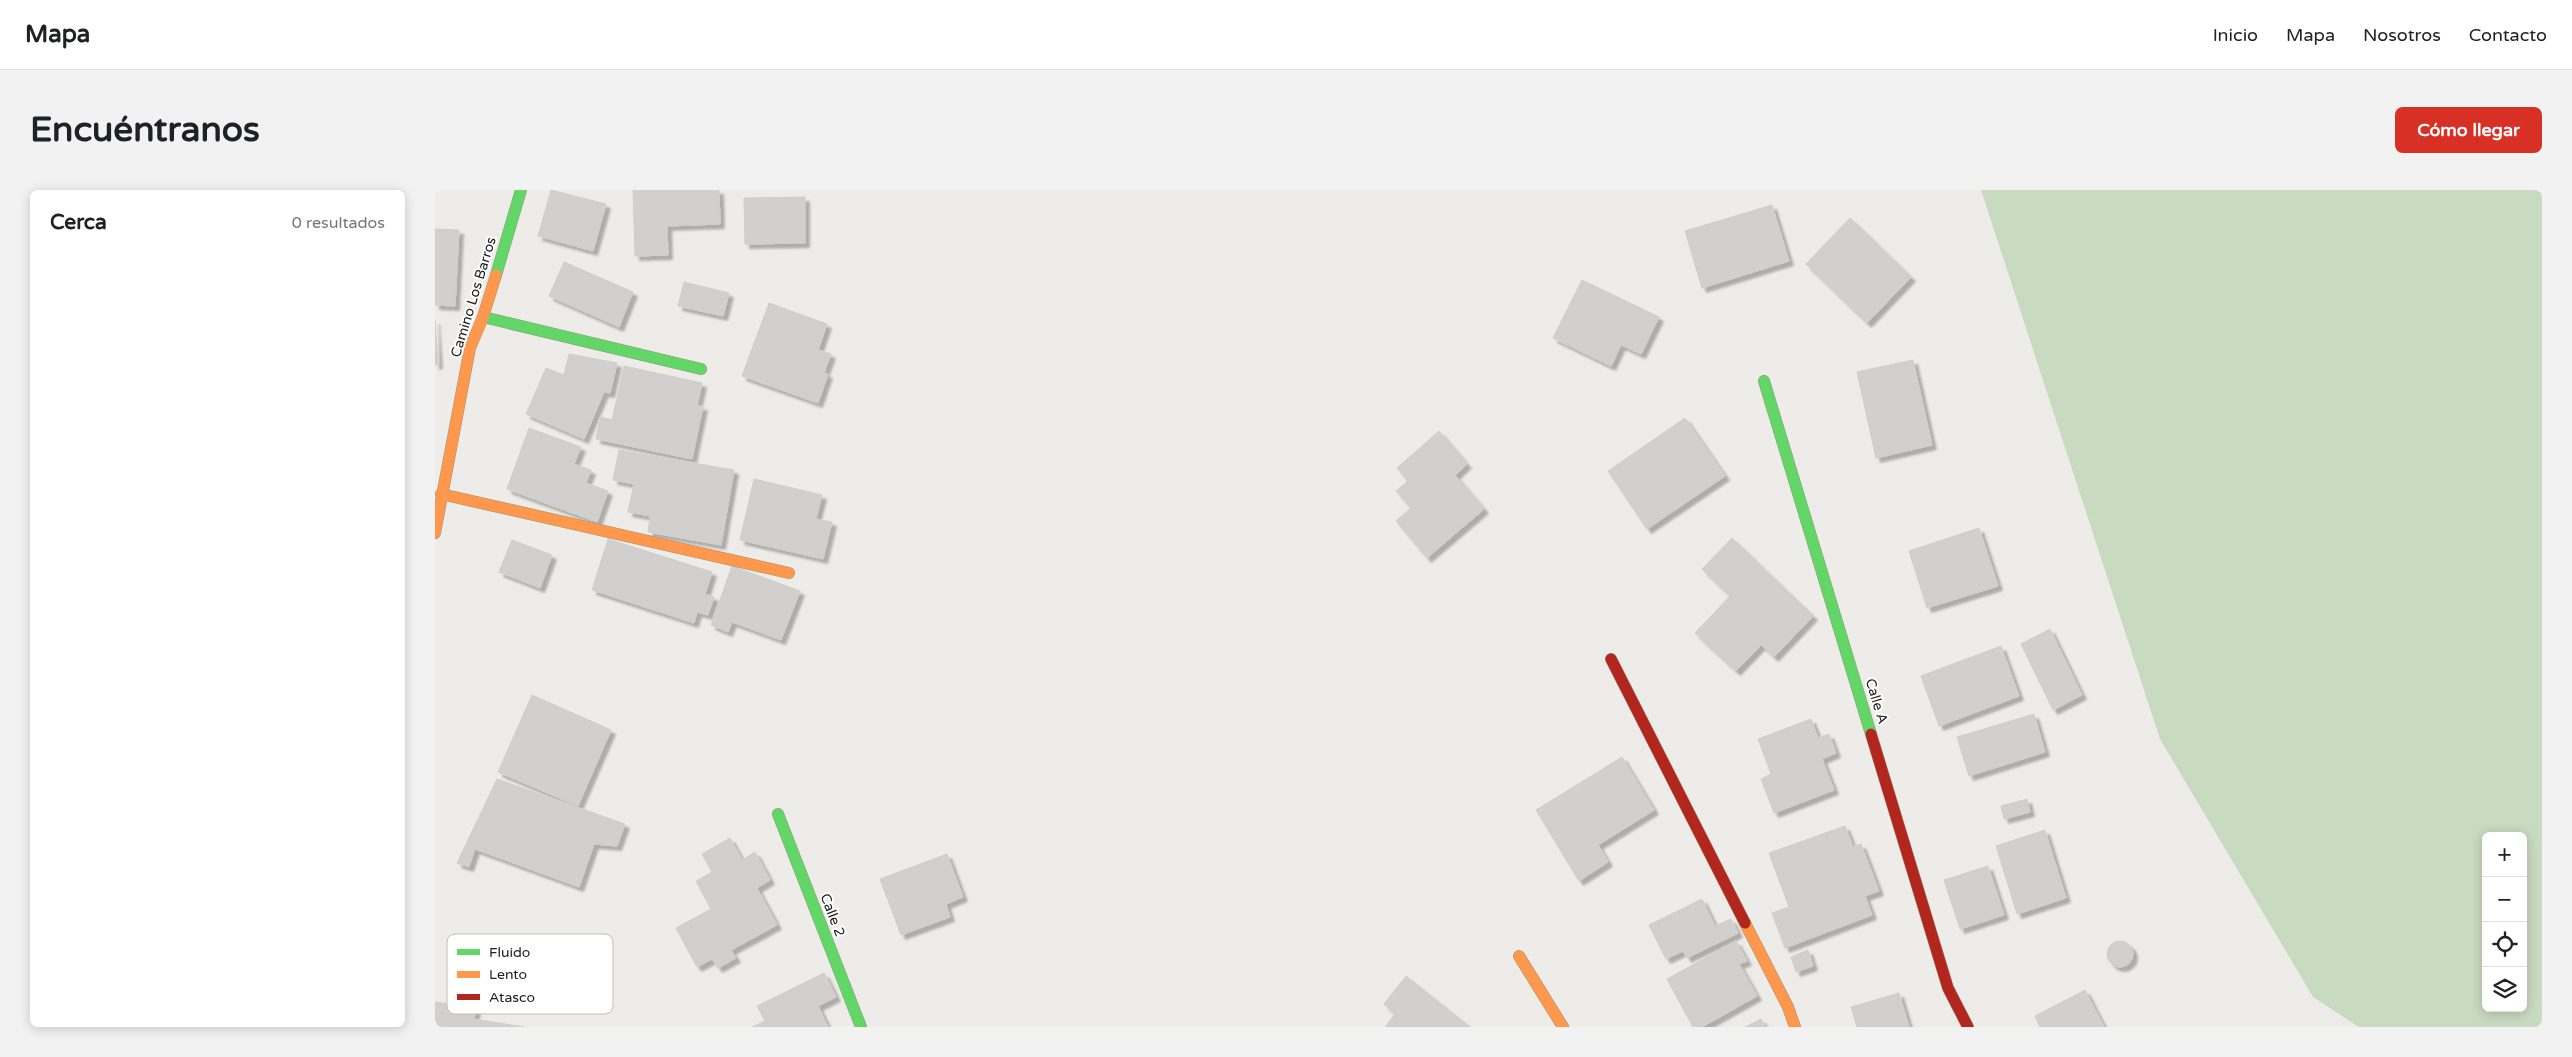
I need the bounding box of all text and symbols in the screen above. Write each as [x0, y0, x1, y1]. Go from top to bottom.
text: Mapa [25, 20, 90, 49]
text: Inicio [2213, 24, 2258, 46]
text: Mapa [2286, 24, 2335, 46]
text: Nosotros [2363, 24, 2441, 46]
text: Contacto [2469, 24, 2547, 46]
button: Cómo llegar [2395, 107, 2542, 153]
text: Encuéntranos [30, 109, 260, 151]
text: Cerca [50, 210, 107, 235]
text: 0 resultados [292, 213, 385, 233]
street label: Camino Los Barros [447, 235, 500, 359]
street label: Calle A [1862, 676, 1891, 726]
map controls [2482, 832, 2527, 1012]
button: + [2482, 832, 2527, 877]
button: − [2482, 877, 2527, 922]
street label: Calle 2 [817, 891, 849, 939]
button: locate [2482, 922, 2527, 967]
legend [447, 934, 613, 1014]
text: Fluido [489, 944, 530, 961]
text: Lento [489, 966, 527, 983]
button: layers [2482, 967, 2527, 1012]
text: Atasco [489, 989, 535, 1006]

